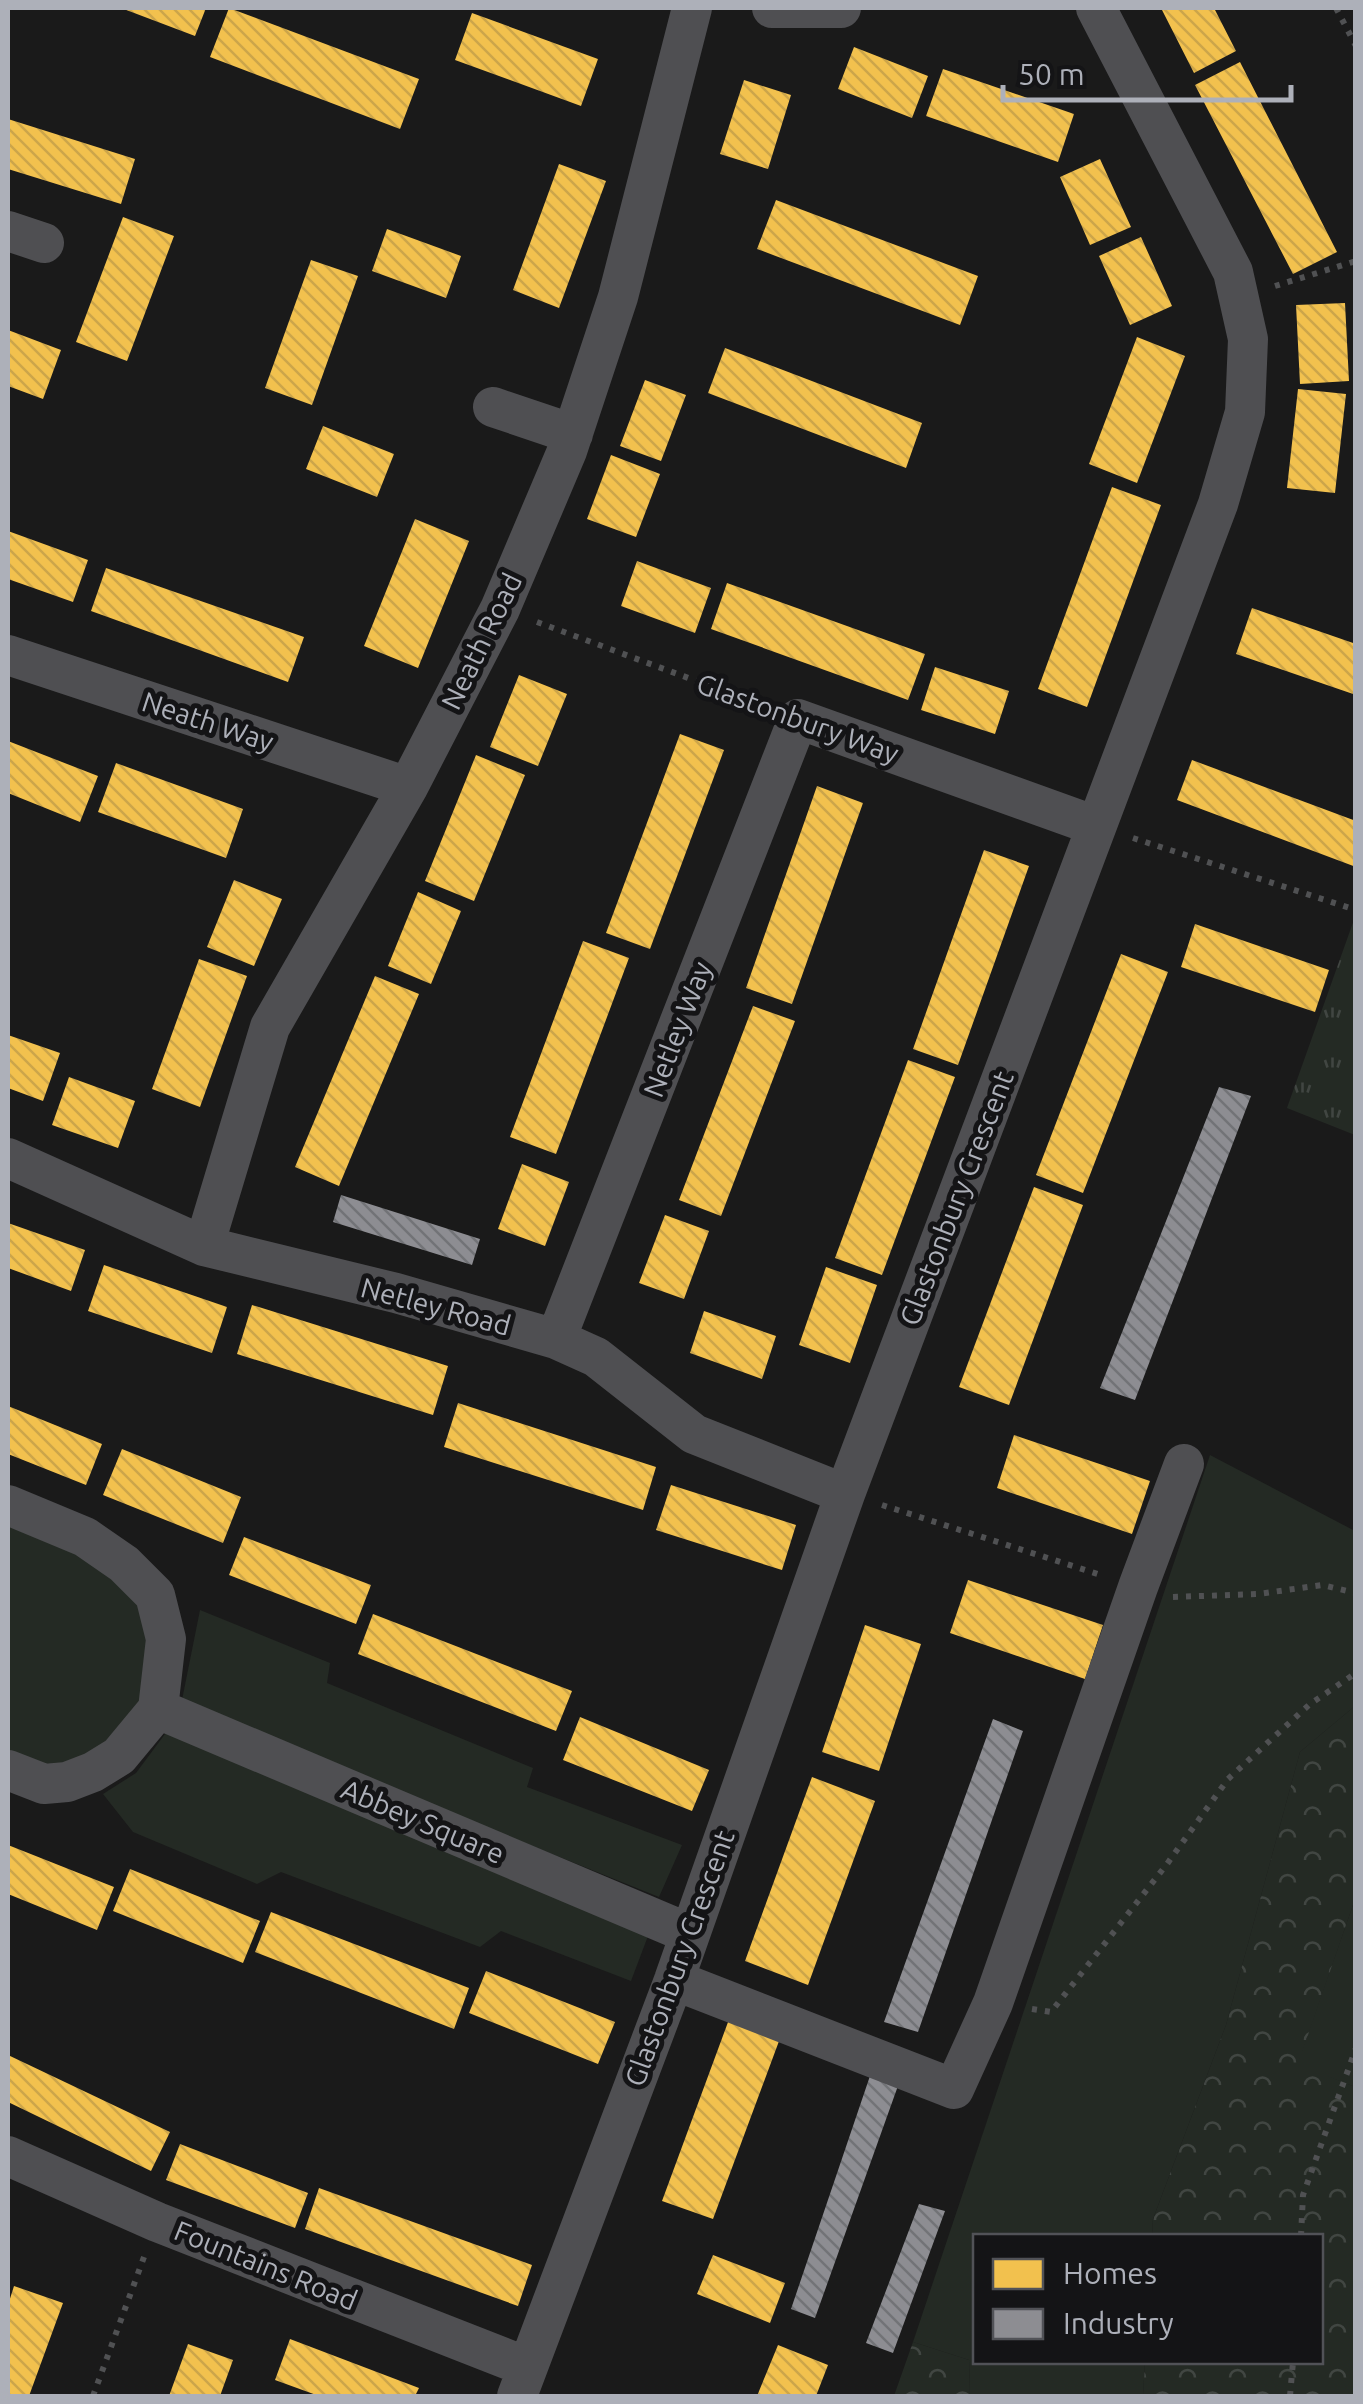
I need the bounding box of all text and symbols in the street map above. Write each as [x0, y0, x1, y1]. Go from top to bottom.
scale bar [1003, 40, 1290, 102]
text: 50 m [1018, 57, 1085, 91]
street label: Neath Road [435, 568, 527, 714]
street label: Glastonbury Way [693, 667, 903, 769]
street label: Neath Way [138, 685, 278, 757]
street label: Netley Way [637, 957, 717, 1101]
street label: Glastonbury Crescent [893, 1066, 1019, 1330]
street label: Netley Road [358, 1271, 514, 1341]
street label: Abbey Square [337, 1773, 509, 1869]
street label: Glastonbury Crescent [618, 1826, 740, 2090]
street label: Fountains Road [170, 2214, 362, 2316]
legend [973, 2234, 1323, 2364]
text: Homes [1063, 2256, 1157, 2290]
text: Industry [1063, 2306, 1174, 2340]

